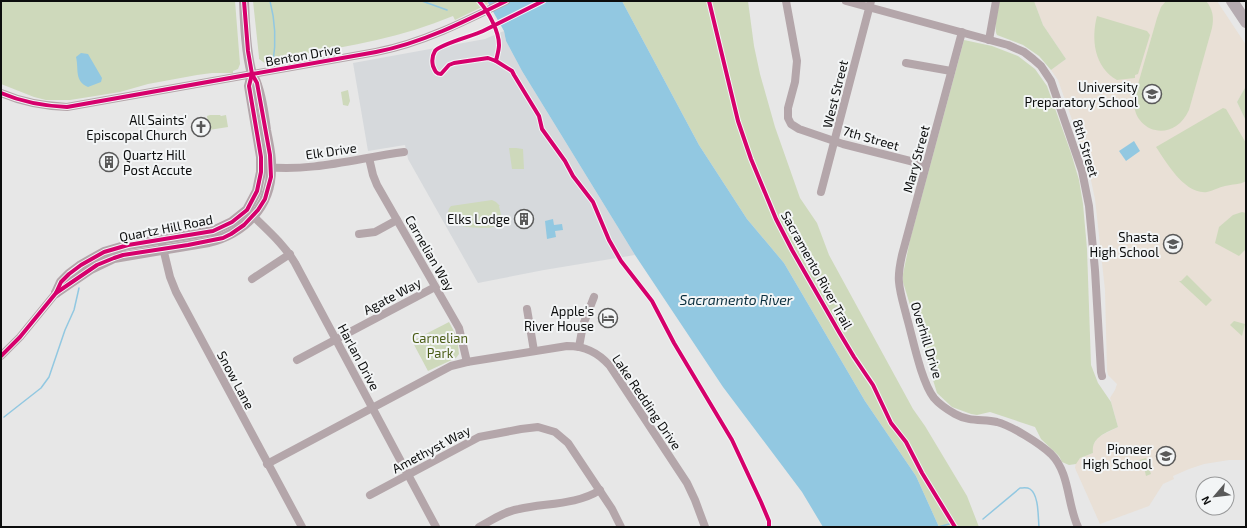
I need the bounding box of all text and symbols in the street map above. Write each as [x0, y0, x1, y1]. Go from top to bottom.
street label: Benton Drive [264, 40, 342, 69]
street label: West Street [819, 58, 851, 130]
place label: University Preparatory School [1024, 79, 1138, 110]
school or university icon: University Preparatory School [1141, 83, 1163, 105]
place label: All Saints' Episcopal Church [86, 112, 187, 143]
church icon: All Saints' Episcopal Church [190, 116, 212, 138]
street label: 8th Street [1070, 117, 1102, 179]
street label: 7th Street [841, 122, 901, 154]
street label: Mary Street [899, 123, 933, 195]
street label: Elk Drive [304, 139, 358, 162]
place label: Quartz Hill Post Accute [123, 147, 192, 178]
building icon: Quartz Hill Post Accute [98, 151, 120, 173]
building icon: Elks Lodge [513, 208, 535, 230]
street label: Sacramento River Trail [778, 208, 856, 332]
street label: Quartz Hill Road [118, 211, 214, 245]
place label: Elks Lodge [447, 211, 510, 227]
street label: Carnelian Way [402, 212, 458, 294]
place label: Shasta High School [1090, 229, 1159, 260]
school or university icon: Shasta High School [1162, 233, 1184, 255]
street label: Agate Way [360, 274, 424, 318]
water label: Sacramento River [680, 291, 793, 308]
street label: Overhill Drive [908, 300, 946, 380]
place label: Apple's River House [524, 303, 594, 334]
hotel icon: Apple's River House [597, 307, 619, 329]
street label: Harlan Drive [335, 321, 383, 393]
park label: Carnelian Park [412, 330, 468, 361]
street label: Snow Lane [214, 348, 258, 412]
street label: Lake Redding Drive [609, 351, 685, 453]
street label: Amethyst Way [389, 422, 473, 476]
place label: Pioneer High School [1083, 441, 1152, 472]
school or university icon: Pioneer High School [1155, 445, 1177, 467]
north arrow [1195, 476, 1235, 516]
text: N [1198, 494, 1213, 507]

